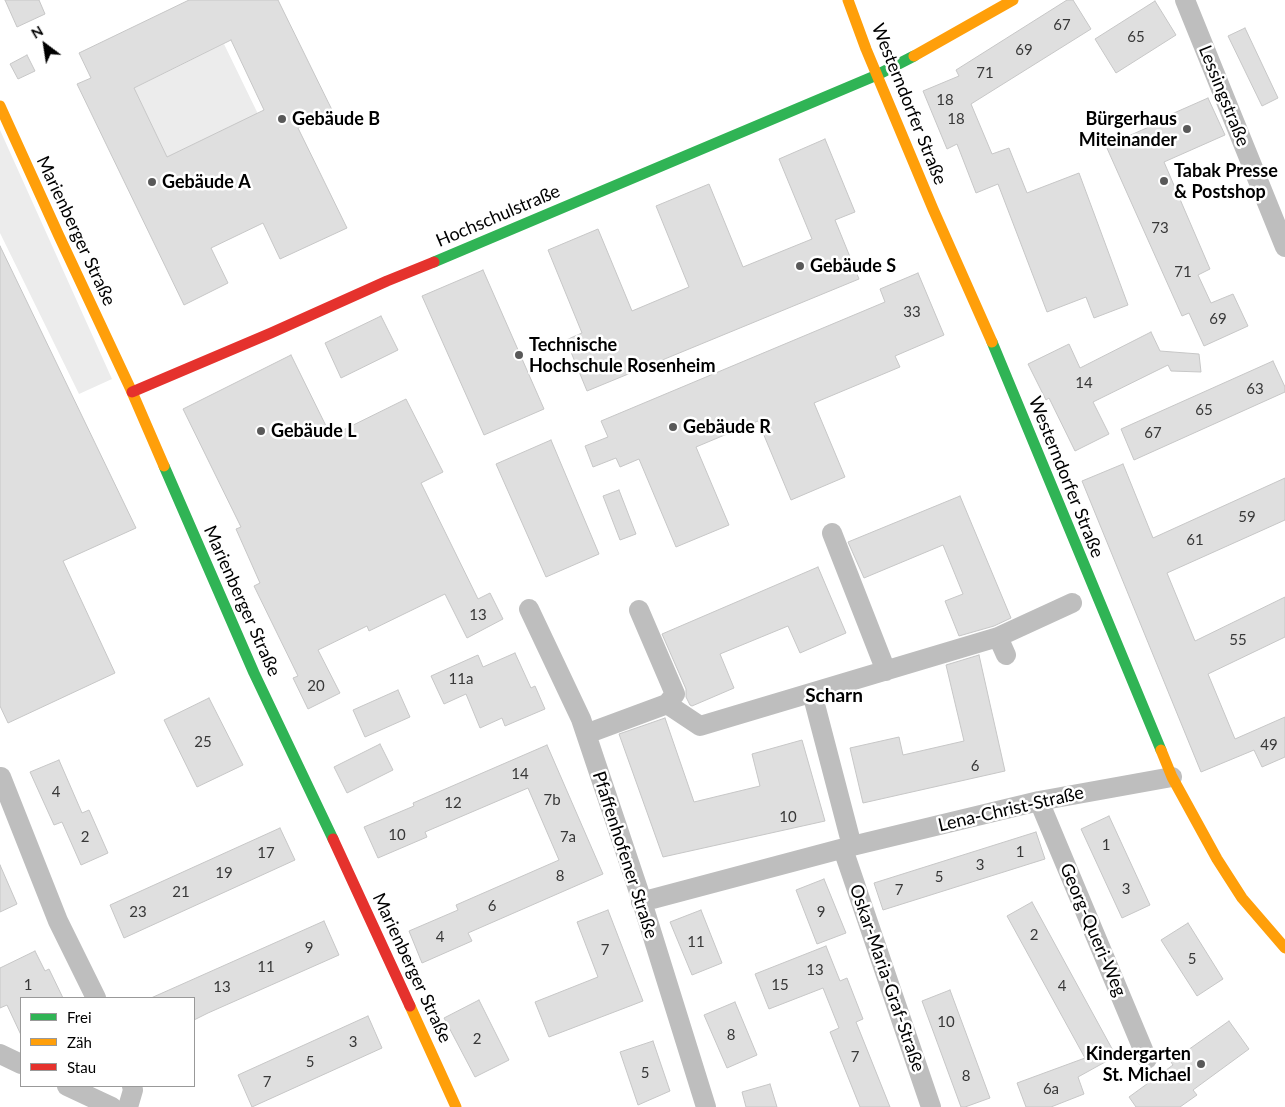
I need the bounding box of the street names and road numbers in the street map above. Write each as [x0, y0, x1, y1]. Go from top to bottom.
street label: Westerndorfer Straße [867, 20, 951, 188]
street label: Lessingstraße [1194, 42, 1254, 150]
street label: Marienberger Straße [32, 153, 120, 309]
street label: Hochschulstraße [433, 180, 563, 252]
street label: Westerndorfer Straße [1024, 393, 1108, 561]
street label: Marienberger Straße [199, 522, 285, 680]
street label: Pfaffenhofener Straße [588, 769, 662, 941]
street label: Lena-Christ-Straße [936, 782, 1086, 836]
street label: Georg-Queri-Weg [1055, 860, 1131, 1000]
street label: Oskar-Maria-Graf-Straße [845, 881, 929, 1075]
street label: Marienberger Straße [368, 890, 456, 1046]

